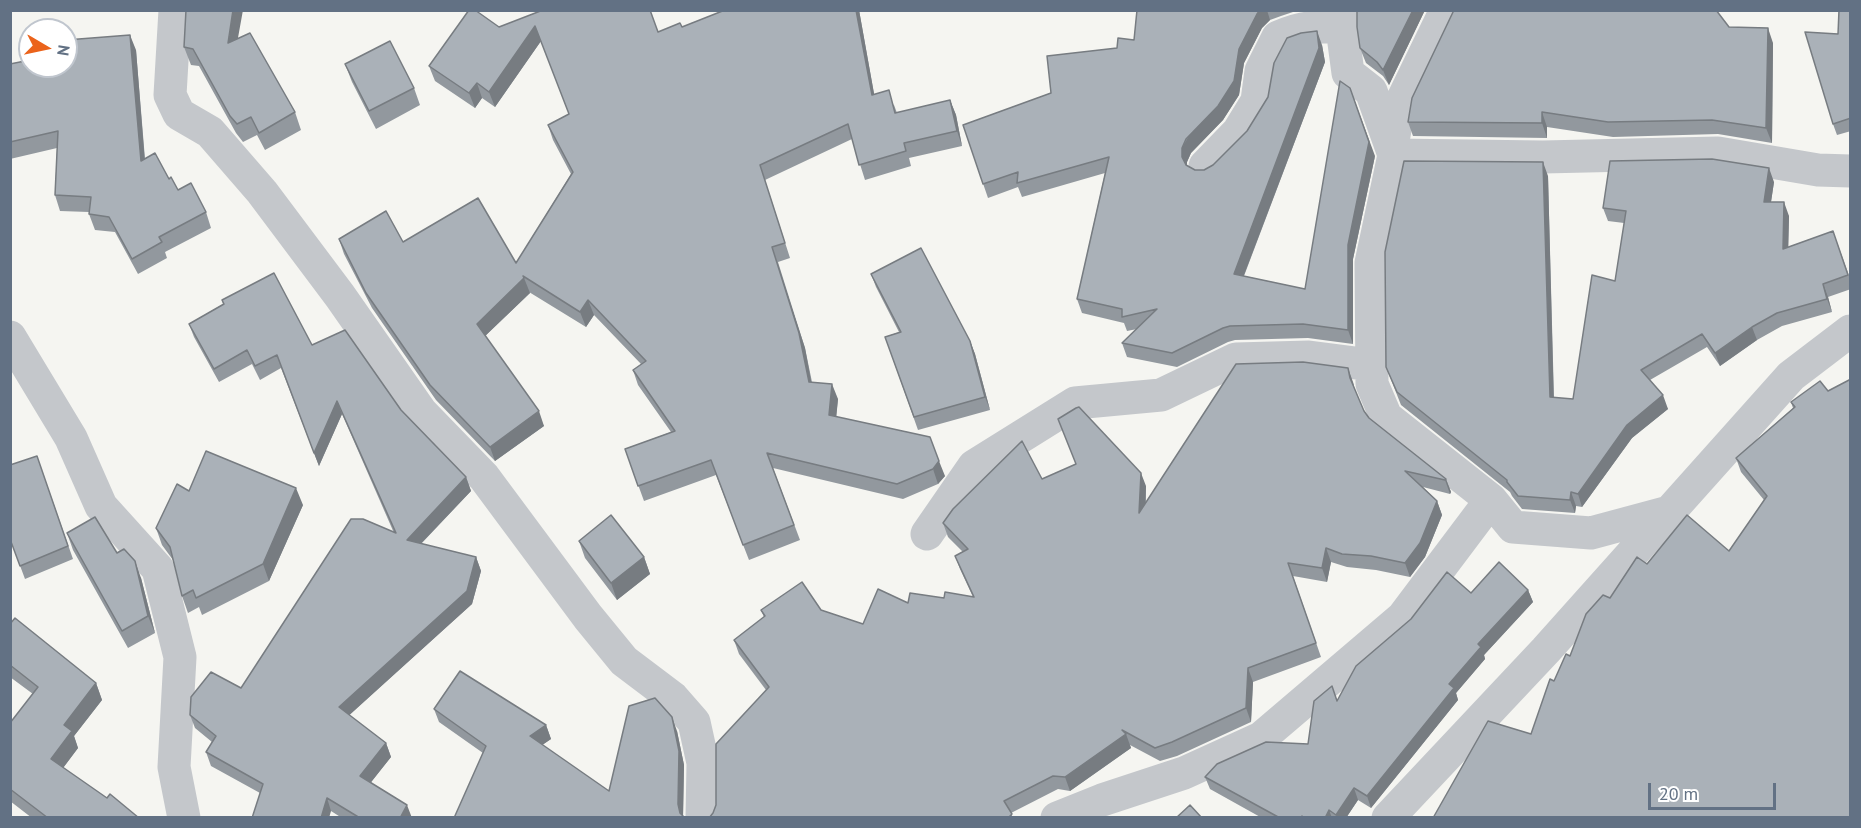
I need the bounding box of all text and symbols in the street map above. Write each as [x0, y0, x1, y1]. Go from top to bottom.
north arrow [18, 18, 78, 78]
text: N [53, 44, 75, 57]
scale bar [1651, 771, 1778, 809]
text: 20 m [1659, 782, 1698, 805]

